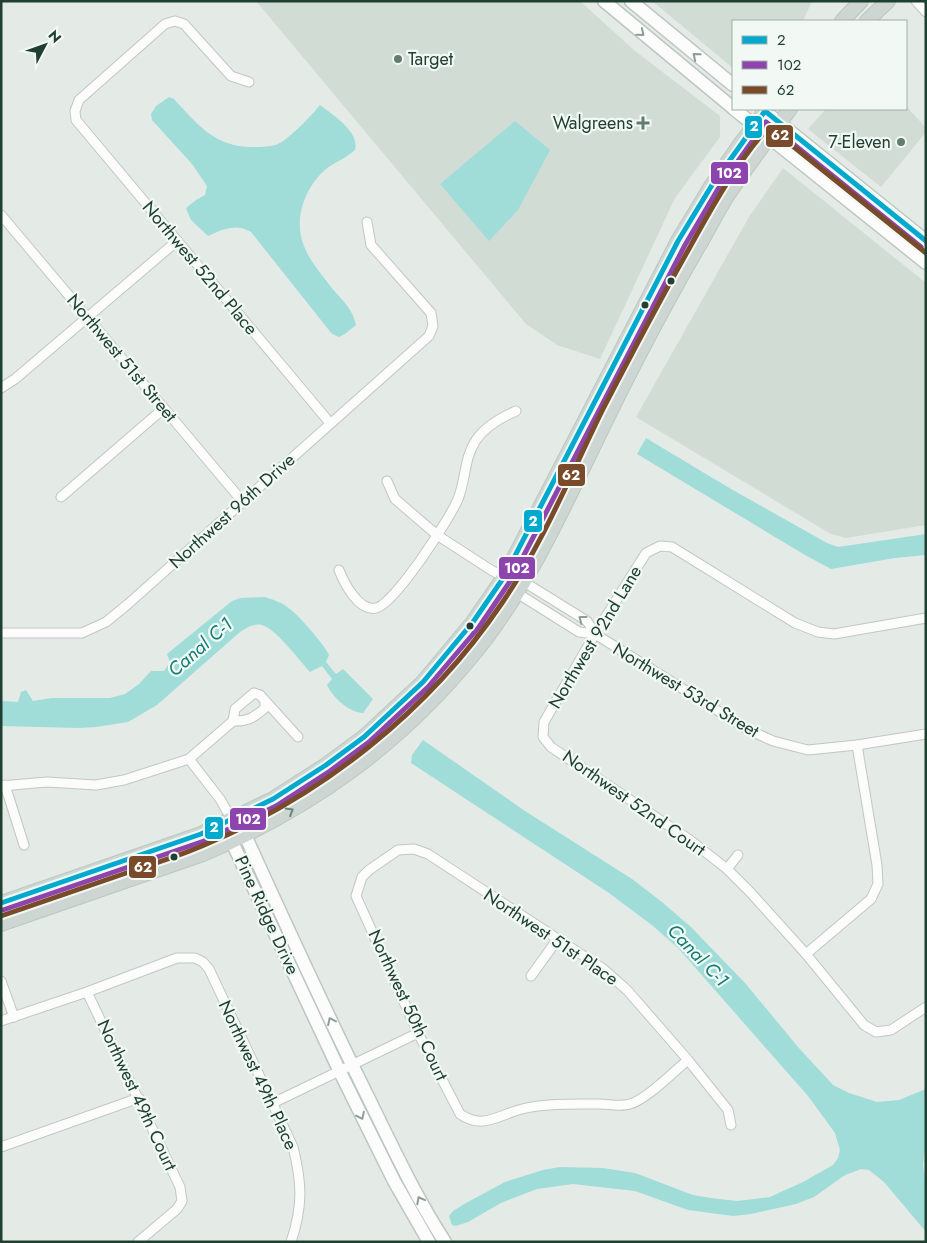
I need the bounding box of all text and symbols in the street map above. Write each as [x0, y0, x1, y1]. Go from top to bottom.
north arrow [20, 20, 70, 70]
legend [732, 20, 907, 110]
text: N [44, 26, 66, 47]
one-way arrow [635, 27, 644, 36]
text: 2 [777, 29, 786, 51]
place label: Target [408, 46, 454, 72]
marker: Target [392, 53, 404, 65]
one-way arrow [693, 53, 702, 61]
text: 102 [777, 54, 801, 76]
text: 62 [777, 79, 794, 101]
place label: Walgreens [553, 110, 633, 136]
line badge: 2 [744, 115, 763, 139]
text: 2 [749, 116, 759, 136]
marker: Walgreens [637, 117, 649, 129]
line badge: 62 [765, 124, 794, 148]
text: 62 [771, 125, 789, 145]
place label: 7-Eleven [828, 129, 891, 155]
marker: 7-Eleven [895, 136, 907, 148]
line badge: 102 [710, 161, 749, 185]
text: 102 [716, 163, 742, 183]
street label: Northwest 52nd Place [136, 195, 264, 341]
unlabelled marker [666, 276, 676, 286]
street label: Northwest 51st Street [61, 288, 184, 428]
unlabelled marker [640, 300, 650, 310]
street label: Northwest 96th Drive [163, 447, 301, 575]
line badge: 62 [557, 463, 586, 487]
text: 62 [562, 465, 580, 485]
line badge: 2 [523, 509, 543, 533]
text: 2 [528, 511, 538, 531]
line badge: 102 [498, 556, 536, 580]
text: 102 [504, 558, 530, 578]
street label: Northwest 92nd Lane [542, 560, 648, 714]
water label: Canal C-1 [162, 611, 238, 683]
one-way arrow [578, 616, 588, 625]
unlabelled marker [465, 621, 475, 631]
street label: Northwest 53rd Street [608, 636, 765, 744]
street label: Northwest 52nd Court [557, 744, 711, 863]
line badge: 102 [229, 807, 267, 831]
one-way arrow [285, 807, 294, 817]
text: 102 [235, 809, 261, 829]
line badge: 2 [204, 816, 224, 840]
text: 2 [209, 817, 219, 837]
street label: Pine Ridge Drive [228, 851, 306, 979]
unlabelled marker [169, 852, 179, 862]
line badge: 62 [128, 855, 157, 879]
text: 62 [134, 857, 152, 877]
street label: Northwest 51st Place [478, 882, 624, 992]
water label: Canal C-1 [661, 918, 735, 992]
street label: Northwest 50th Court [362, 925, 455, 1085]
street label: Northwest 49th Place [212, 996, 304, 1154]
street label: Northwest 49th Court [91, 1015, 184, 1175]
one-way arrow [328, 1018, 338, 1027]
one-way arrow [355, 1111, 366, 1120]
one-way arrow [416, 1196, 426, 1205]

